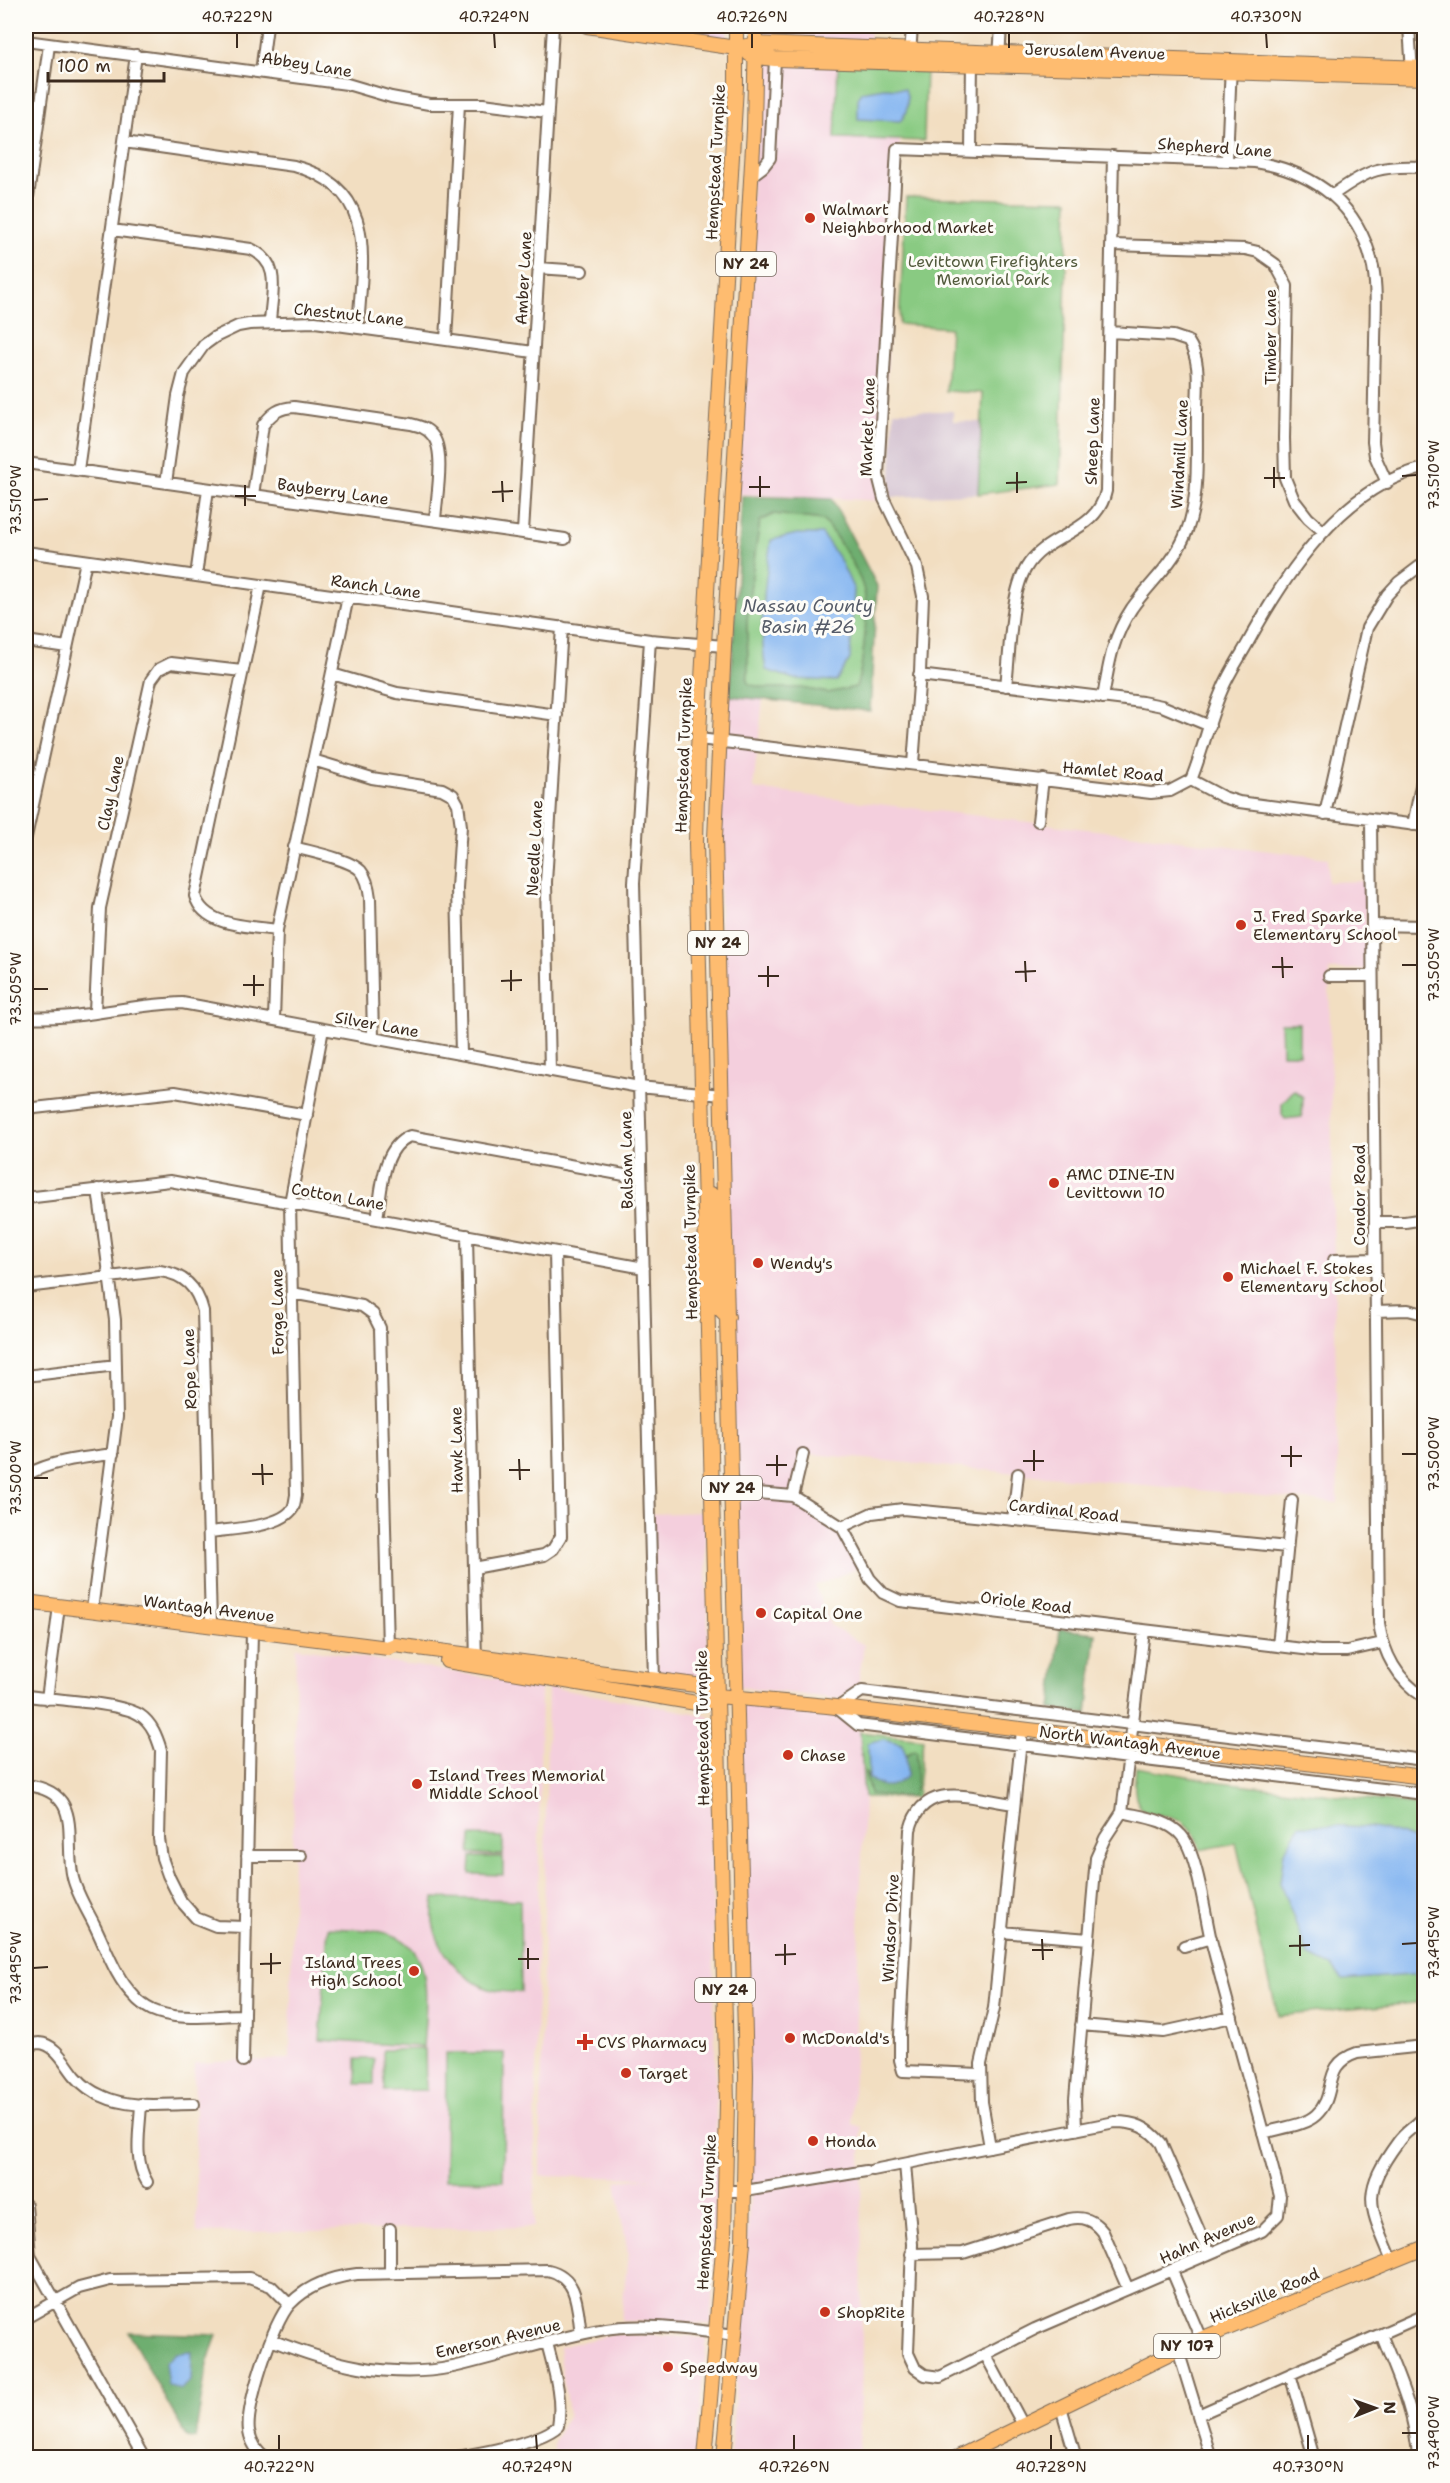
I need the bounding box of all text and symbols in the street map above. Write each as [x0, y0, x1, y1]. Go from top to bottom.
text: 40.722°N [201, 7, 273, 27]
text: 40.724°N [458, 7, 530, 27]
text: 40.726°N [716, 7, 788, 27]
text: 40.728°N [973, 7, 1045, 27]
text: 40.730°N [1230, 7, 1302, 27]
street label: Jerusalem Avenue [1024, 39, 1166, 64]
scale bar [48, 45, 164, 83]
street label: Abbey Lane [260, 47, 354, 82]
text: 100 m [57, 54, 111, 78]
street label: Hempstead Turnpike [701, 83, 730, 241]
street label: Shepherd Lane [1157, 133, 1273, 162]
place label: Walmart Neighborhood Market [822, 199, 994, 238]
marker: Walmart Neighborhood Market [803, 211, 817, 225]
street label: Amber Lane [511, 231, 536, 325]
park label: Levittown Firefighters Memorial Park [908, 251, 1078, 290]
road number: NY 24 [716, 252, 776, 276]
street label: Timber Lane [1260, 289, 1281, 385]
street label: Chestnut Lane [293, 298, 405, 331]
street label: Market Lane [855, 377, 880, 477]
street label: Sheep Lane [1080, 397, 1105, 486]
street label: Windmill Lane [1166, 399, 1193, 509]
text: 73.510°W [1424, 440, 1444, 510]
text: 73.510°W [6, 465, 26, 535]
street label: Bayberry Lane [276, 473, 390, 510]
street label: Ranch Lane [329, 570, 422, 603]
water label: Nassau County Basin #26 [743, 594, 873, 639]
street label: Hempstead Turnpike [670, 677, 697, 834]
street label: Clay Lane [92, 754, 129, 833]
street label: Hamlet Road [1062, 757, 1164, 786]
street label: Needle Lane [521, 799, 548, 897]
place label: J. Fred Sparke Elementary School [1253, 906, 1397, 945]
marker: J. Fred Sparke Elementary School [1234, 918, 1248, 932]
text: 73.505°W [1424, 928, 1444, 1002]
road number: NY 24 [688, 931, 748, 955]
text: 73.505°W [6, 952, 26, 1026]
street label: Silver Lane [333, 1007, 421, 1042]
street label: Balsam Lane [615, 1111, 638, 1209]
street label: Condor Road [1349, 1144, 1370, 1246]
street label: Hempstead Turnpike [679, 1164, 702, 1320]
place label: AMC DINE-IN Levittown 10 [1066, 1164, 1175, 1203]
marker: AMC DINE-IN Levittown 10 [1047, 1176, 1061, 1190]
street label: Cotton Lane [290, 1178, 386, 1215]
place label: Wendy's [770, 1253, 833, 1274]
marker: Wendy's [751, 1256, 765, 1270]
place label: Michael F. Stokes Elementary School [1240, 1258, 1384, 1297]
street label: Forge Lane [266, 1269, 289, 1355]
marker: Michael F. Stokes Elementary School [1221, 1270, 1235, 1284]
street label: Rope Lane [178, 1328, 201, 1410]
street label: Hawk Lane [445, 1406, 468, 1494]
text: 73.500°W [1424, 1416, 1444, 1492]
text: 73.500°W [6, 1440, 26, 1516]
road number: NY 24 [702, 1476, 762, 1500]
street label: Cardinal Road [1008, 1494, 1120, 1527]
street label: Oriole Road [979, 1586, 1073, 1619]
street label: Wantagh Avenue [142, 1590, 276, 1627]
place label: Capital One [773, 1603, 863, 1624]
marker: Capital One [754, 1606, 768, 1620]
street label: Hempstead Turnpike [691, 1650, 714, 1806]
street label: North Wantagh Avenue [1038, 1721, 1222, 1764]
place label: Chase [800, 1745, 846, 1766]
marker: Chase [781, 1748, 795, 1762]
place label: Island Trees Memorial Middle School [429, 1765, 605, 1804]
marker: Island Trees Memorial Middle School [410, 1777, 424, 1791]
street label: Windsor Drive [877, 1873, 904, 1983]
text: 73.495°W [1424, 1906, 1444, 1980]
text: 73.495°W [6, 1931, 26, 2005]
place label: Island Trees High School [305, 1952, 402, 1991]
marker: Island Trees High School [407, 1964, 421, 1978]
road number: NY 24 [695, 1978, 755, 2002]
place label: McDonald's [802, 2028, 890, 2049]
marker: McDonald's [783, 2031, 797, 2045]
place label: CVS Pharmacy [597, 2032, 707, 2053]
marker: CVS Pharmacy [578, 2035, 592, 2049]
place label: Target [638, 2063, 688, 2084]
marker: Target [619, 2066, 633, 2080]
place label: Honda [825, 2131, 876, 2152]
street label: Hempstead Turnpike [692, 2133, 721, 2291]
marker: Honda [806, 2134, 820, 2148]
street label: Hahn Avenue [1156, 2208, 1258, 2269]
street label: Hicksville Road [1206, 2263, 1322, 2328]
place label: ShopRite [837, 2302, 905, 2323]
marker: ShopRite [818, 2305, 832, 2319]
street label: Emerson Avenue [433, 2314, 563, 2363]
road number: NY 107 [1154, 2334, 1220, 2358]
place label: Speedway [680, 2357, 758, 2378]
marker: Speedway [661, 2360, 675, 2374]
north arrow [1345, 2378, 1405, 2438]
text: 73.490°W [1424, 2396, 1444, 2470]
text: N [1379, 2401, 1400, 2414]
text: 40.722°N [243, 2457, 315, 2477]
text: 40.724°N [501, 2457, 573, 2477]
text: 40.726°N [758, 2457, 830, 2477]
text: 40.728°N [1015, 2457, 1087, 2477]
text: 40.730°N [1272, 2457, 1344, 2477]

